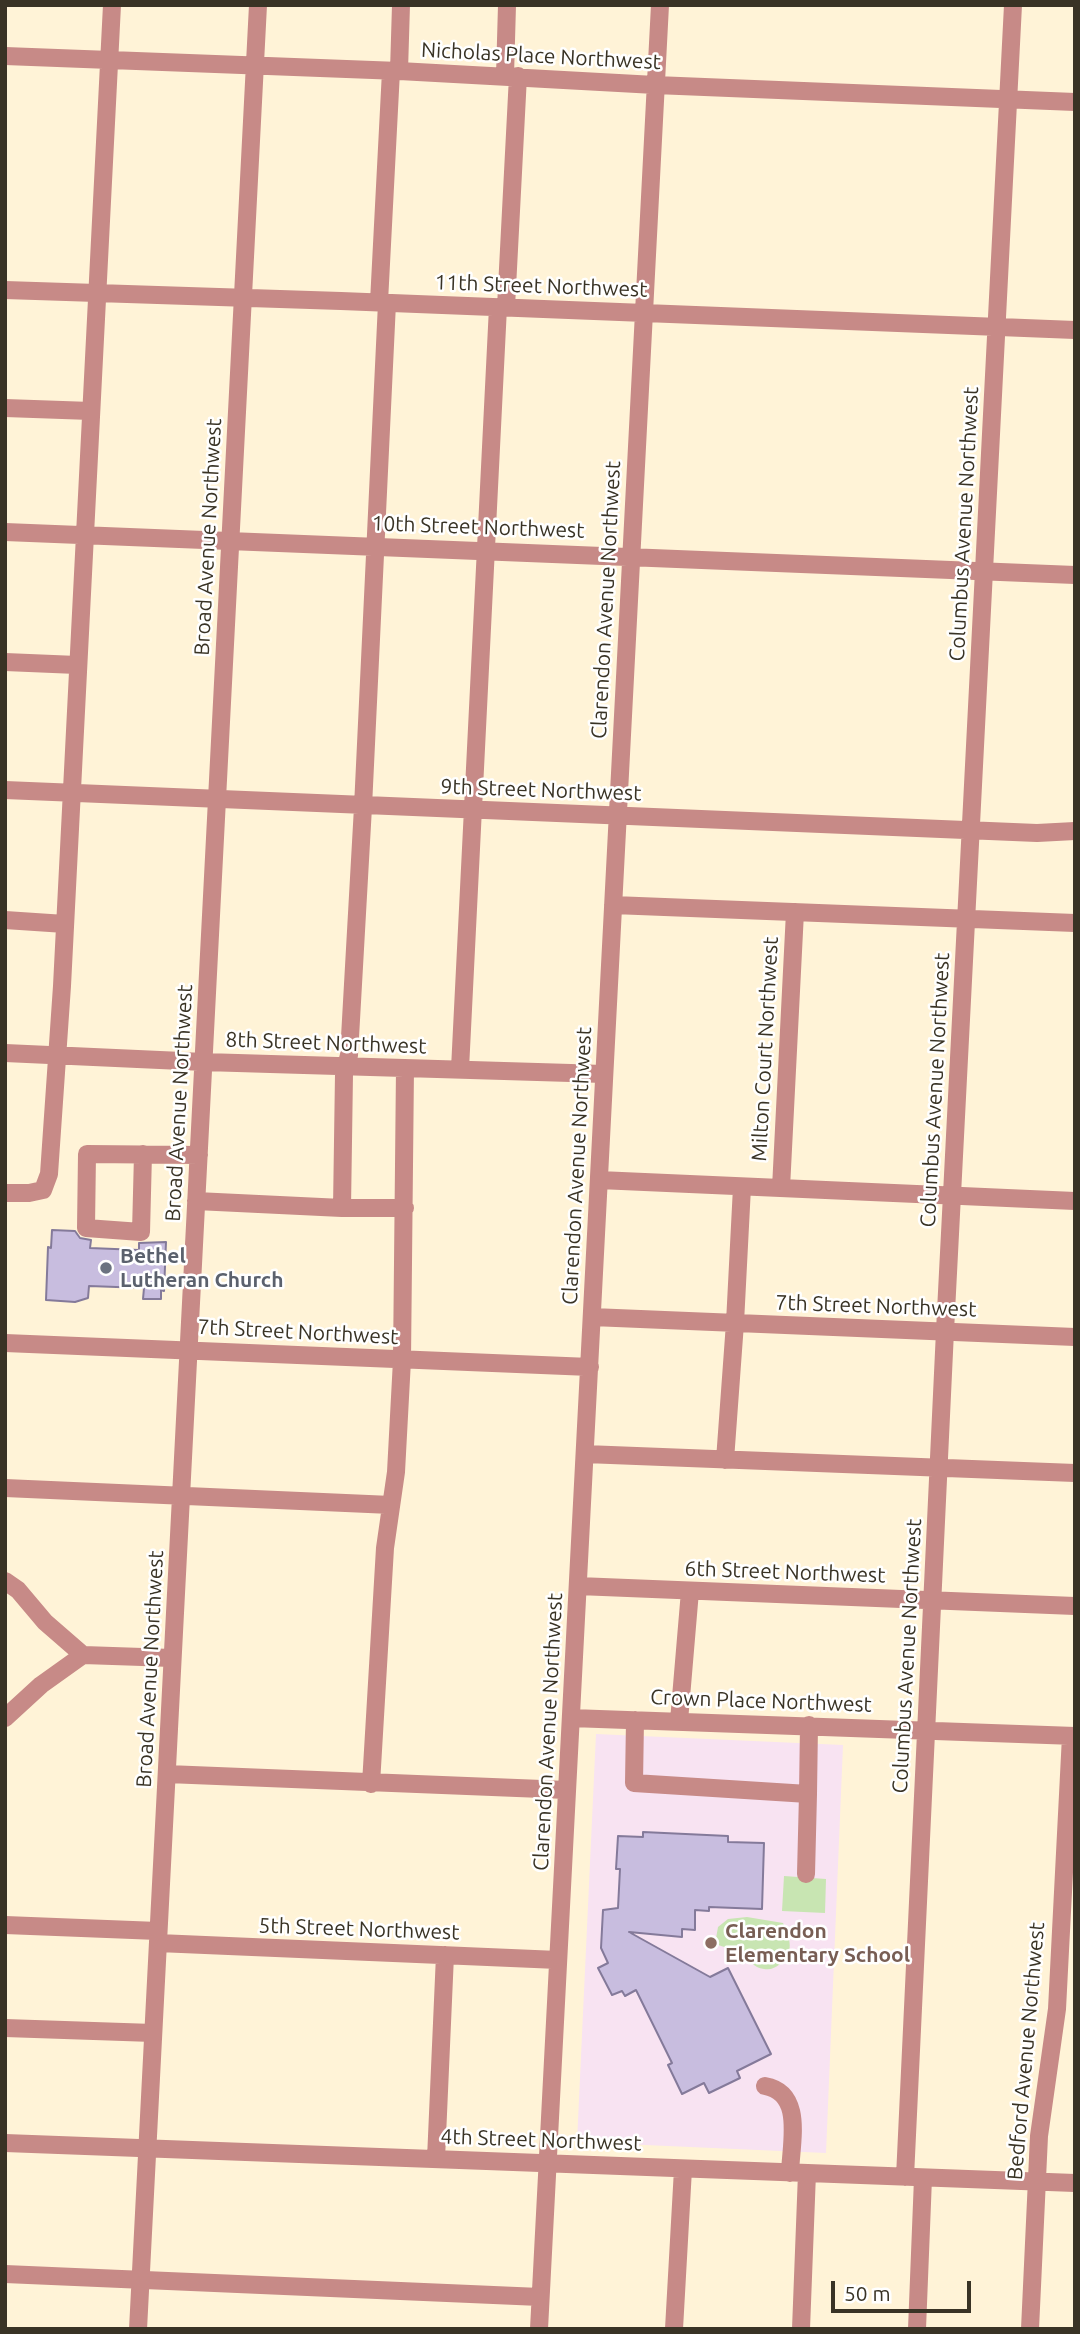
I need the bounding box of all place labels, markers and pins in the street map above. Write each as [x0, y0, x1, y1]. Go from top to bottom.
place label: Bethel Lutheran Church [120, 1243, 283, 1293]
marker: Bethel Lutheran Church [98, 1260, 114, 1276]
place label: Clarendon Elementary School [725, 1918, 910, 1968]
marker: Clarendon Elementary School [703, 1935, 719, 1951]

